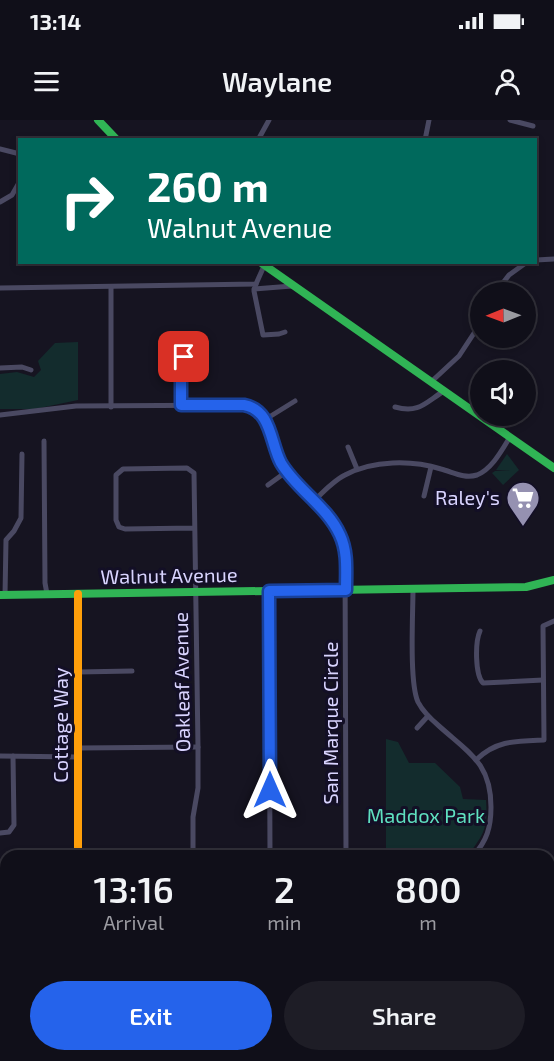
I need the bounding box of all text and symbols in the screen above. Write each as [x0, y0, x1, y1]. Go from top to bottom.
text: 13:14 [30, 8, 81, 34]
icon: menu [30, 65, 63, 98]
text: Waylane [222, 65, 332, 97]
icon: person [491, 65, 524, 98]
text: 260 m [147, 160, 269, 210]
icon: right [48, 162, 126, 240]
text: Walnut Avenue [147, 211, 332, 243]
north arrow [470, 282, 536, 348]
map controls [470, 282, 536, 426]
pin [158, 331, 209, 382]
icon: arrive [167, 340, 200, 373]
button: sound [470, 360, 536, 426]
supermarket icon: Raley's [505, 480, 541, 527]
place label: Raley's [435, 485, 500, 509]
street label: Walnut Avenue [100, 562, 238, 588]
street label: Oakleaf Avenue [168, 612, 194, 752]
street label: San Marque Circle [318, 641, 342, 805]
street label: Cottage Way [48, 667, 72, 783]
position arrow [238, 758, 302, 822]
park label: Maddox Park [367, 803, 485, 827]
text: 13:16 [93, 867, 174, 910]
text: 2 [274, 867, 295, 910]
text: 800 [395, 867, 461, 910]
text: Arrival [103, 910, 164, 934]
text: min [267, 910, 301, 934]
text: m [419, 910, 437, 934]
button: Exit [30, 981, 272, 1050]
button: Share [284, 981, 525, 1050]

